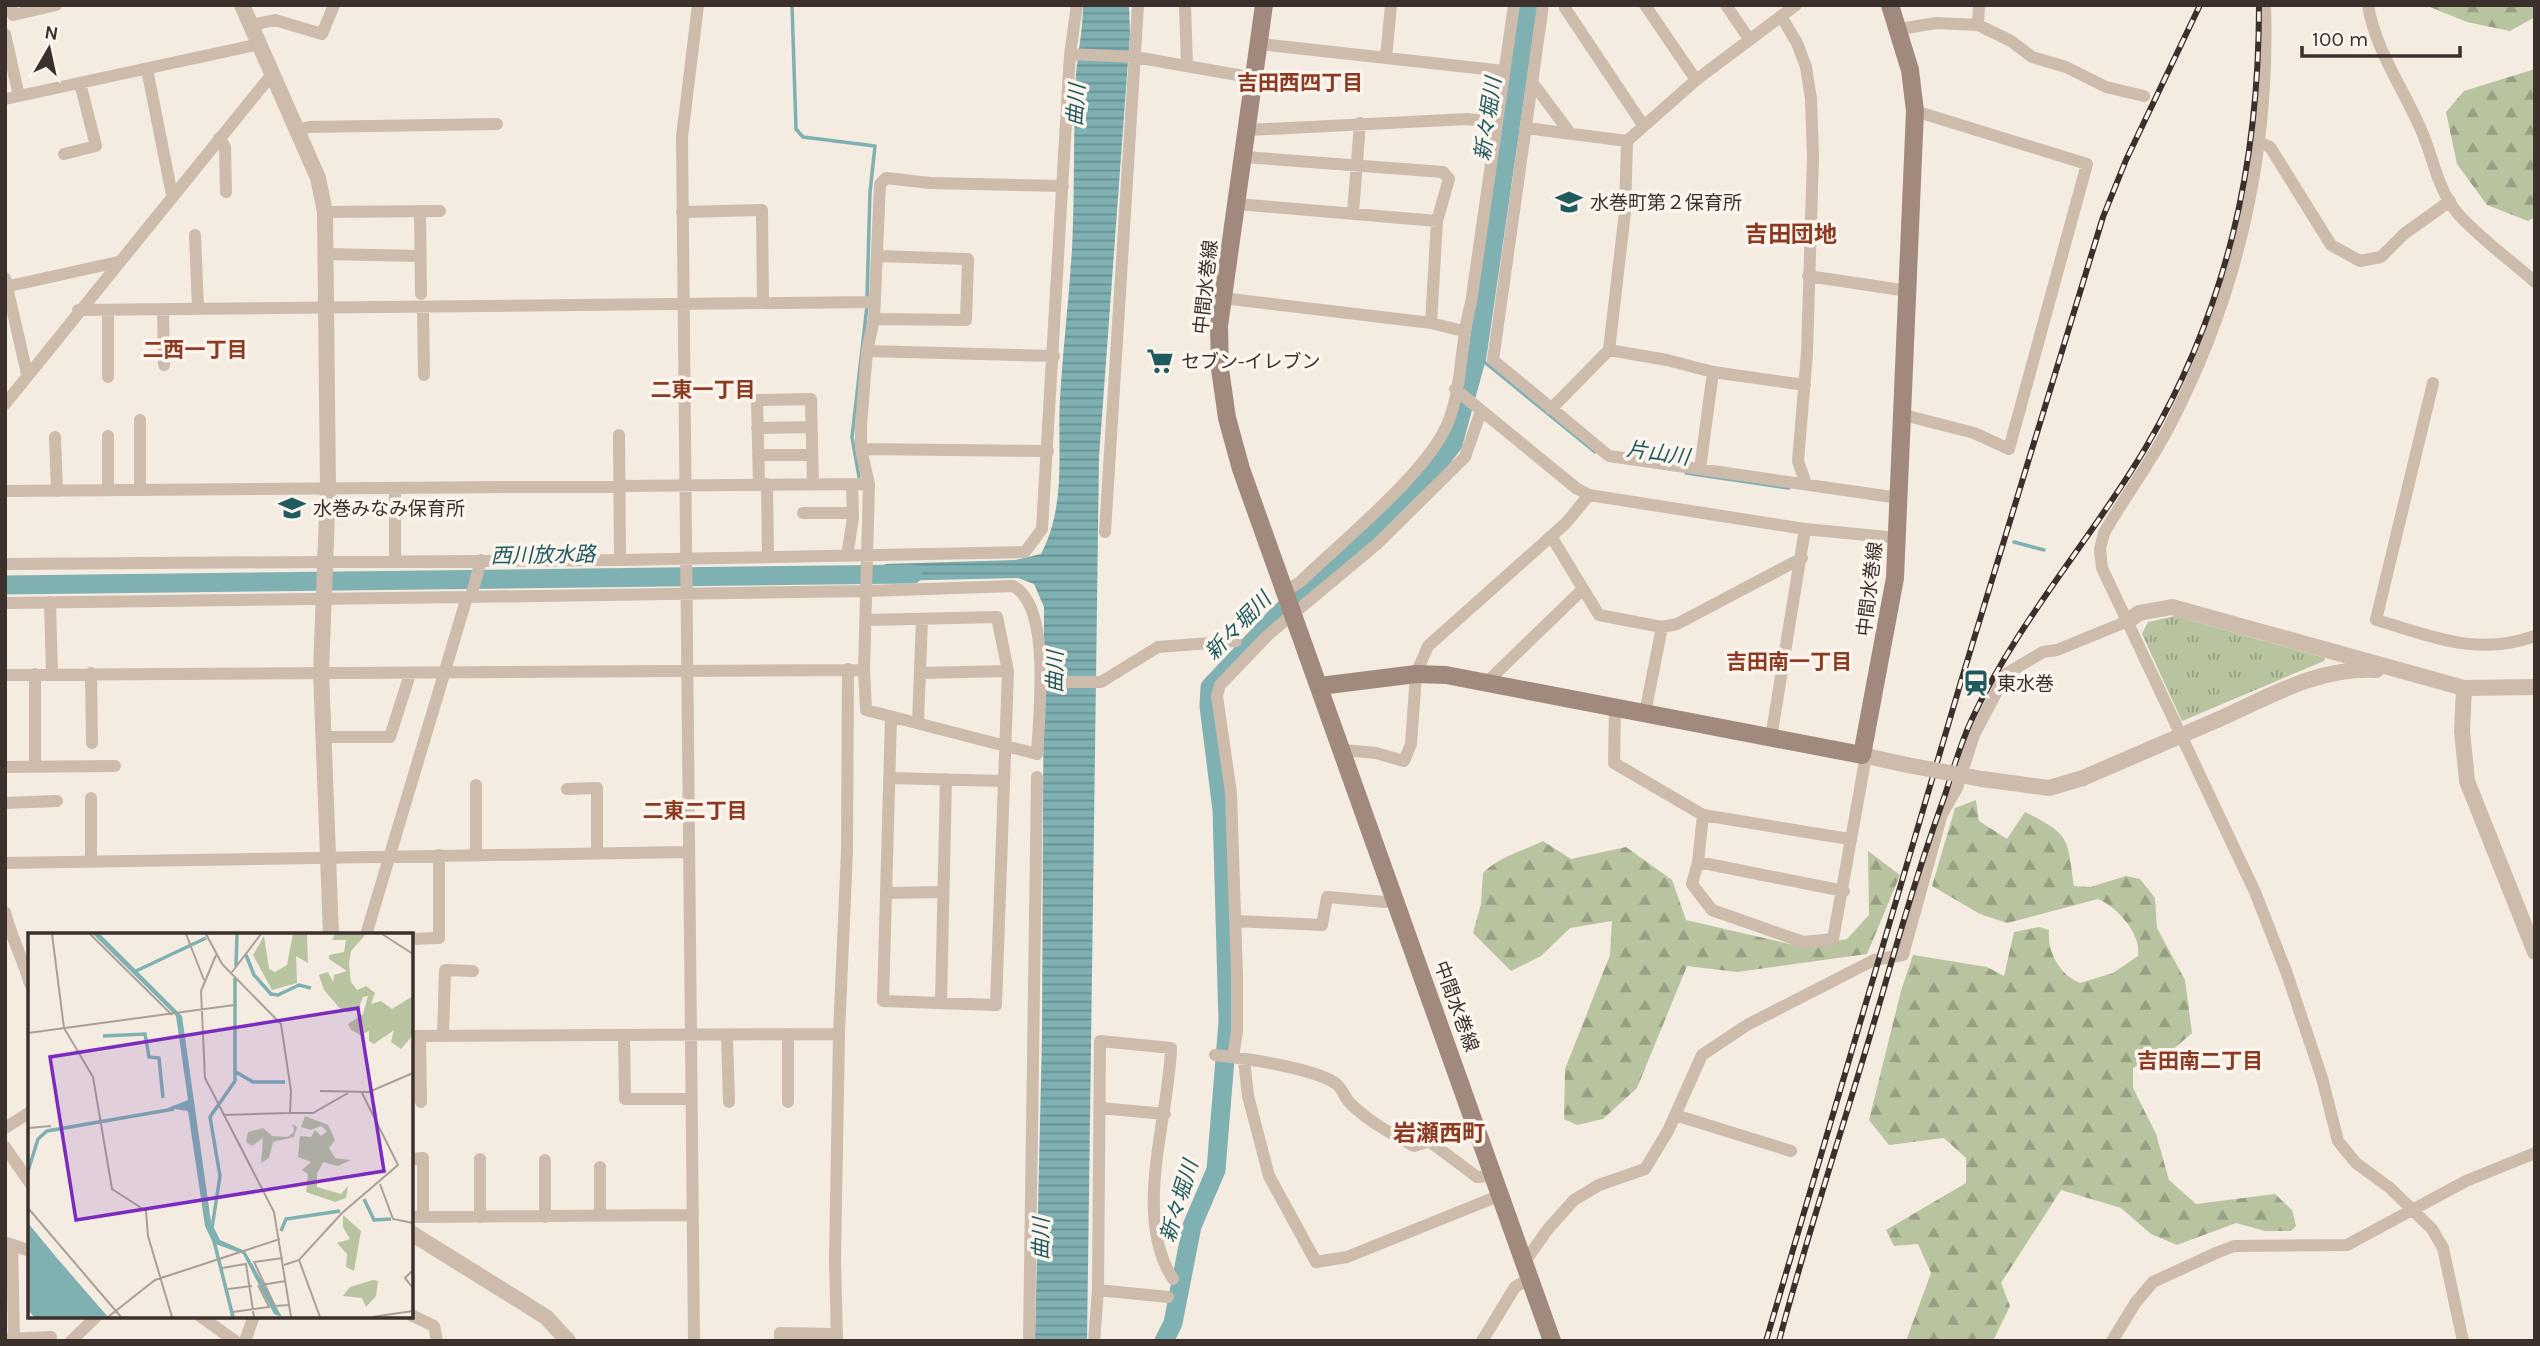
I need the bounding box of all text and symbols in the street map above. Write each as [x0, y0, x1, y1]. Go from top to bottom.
north arrow [14, 14, 84, 84]
scale bar [2302, 14, 2460, 58]
text: N [43, 21, 60, 45]
text: 100 m [2312, 27, 2369, 51]
district label: 吉田西四丁目 [1237, 71, 1363, 95]
water label: 新々堀川 [1470, 74, 1506, 162]
water label: 曲川 [1063, 81, 1090, 127]
school or university icon: 水巻町第２保育所 [1554, 187, 1584, 217]
place label: 水巻町第２保育所 [1590, 192, 1742, 214]
district label: 吉田団地 [1745, 221, 1837, 248]
street label: 中間水巻線 [1190, 239, 1222, 336]
district label: 二西一丁目 [143, 338, 248, 362]
supermarket icon: セブン-イレブン [1145, 346, 1175, 376]
place label: セブン-イレブン [1181, 351, 1321, 373]
district label: 二東一丁目 [651, 378, 756, 402]
water label: 片山川 [1625, 437, 1693, 470]
school or university icon: 水巻みなみ保育所 [277, 493, 307, 523]
place label: 水巻みなみ保育所 [313, 498, 465, 520]
street label: 中間水巻線 [1853, 541, 1887, 638]
water label: 西川放水路 [490, 542, 598, 568]
water label: 新々堀川 [1200, 586, 1277, 665]
water label: 曲川 [1043, 649, 1067, 693]
district label: 吉田南一丁目 [1726, 650, 1852, 674]
station icon: 東水巻 [1961, 668, 1991, 698]
place label: 東水巻 [1997, 673, 2054, 695]
district label: 二東二丁目 [643, 799, 748, 823]
inset map [28, 933, 413, 1318]
street label: 中間水巻線 [1429, 958, 1483, 1055]
district label: 吉田南二丁目 [2137, 1049, 2263, 1073]
district label: 岩瀬西町 [1393, 1120, 1485, 1147]
water label: 新々堀川 [1155, 1155, 1203, 1245]
water label: 曲川 [1029, 1216, 1053, 1260]

